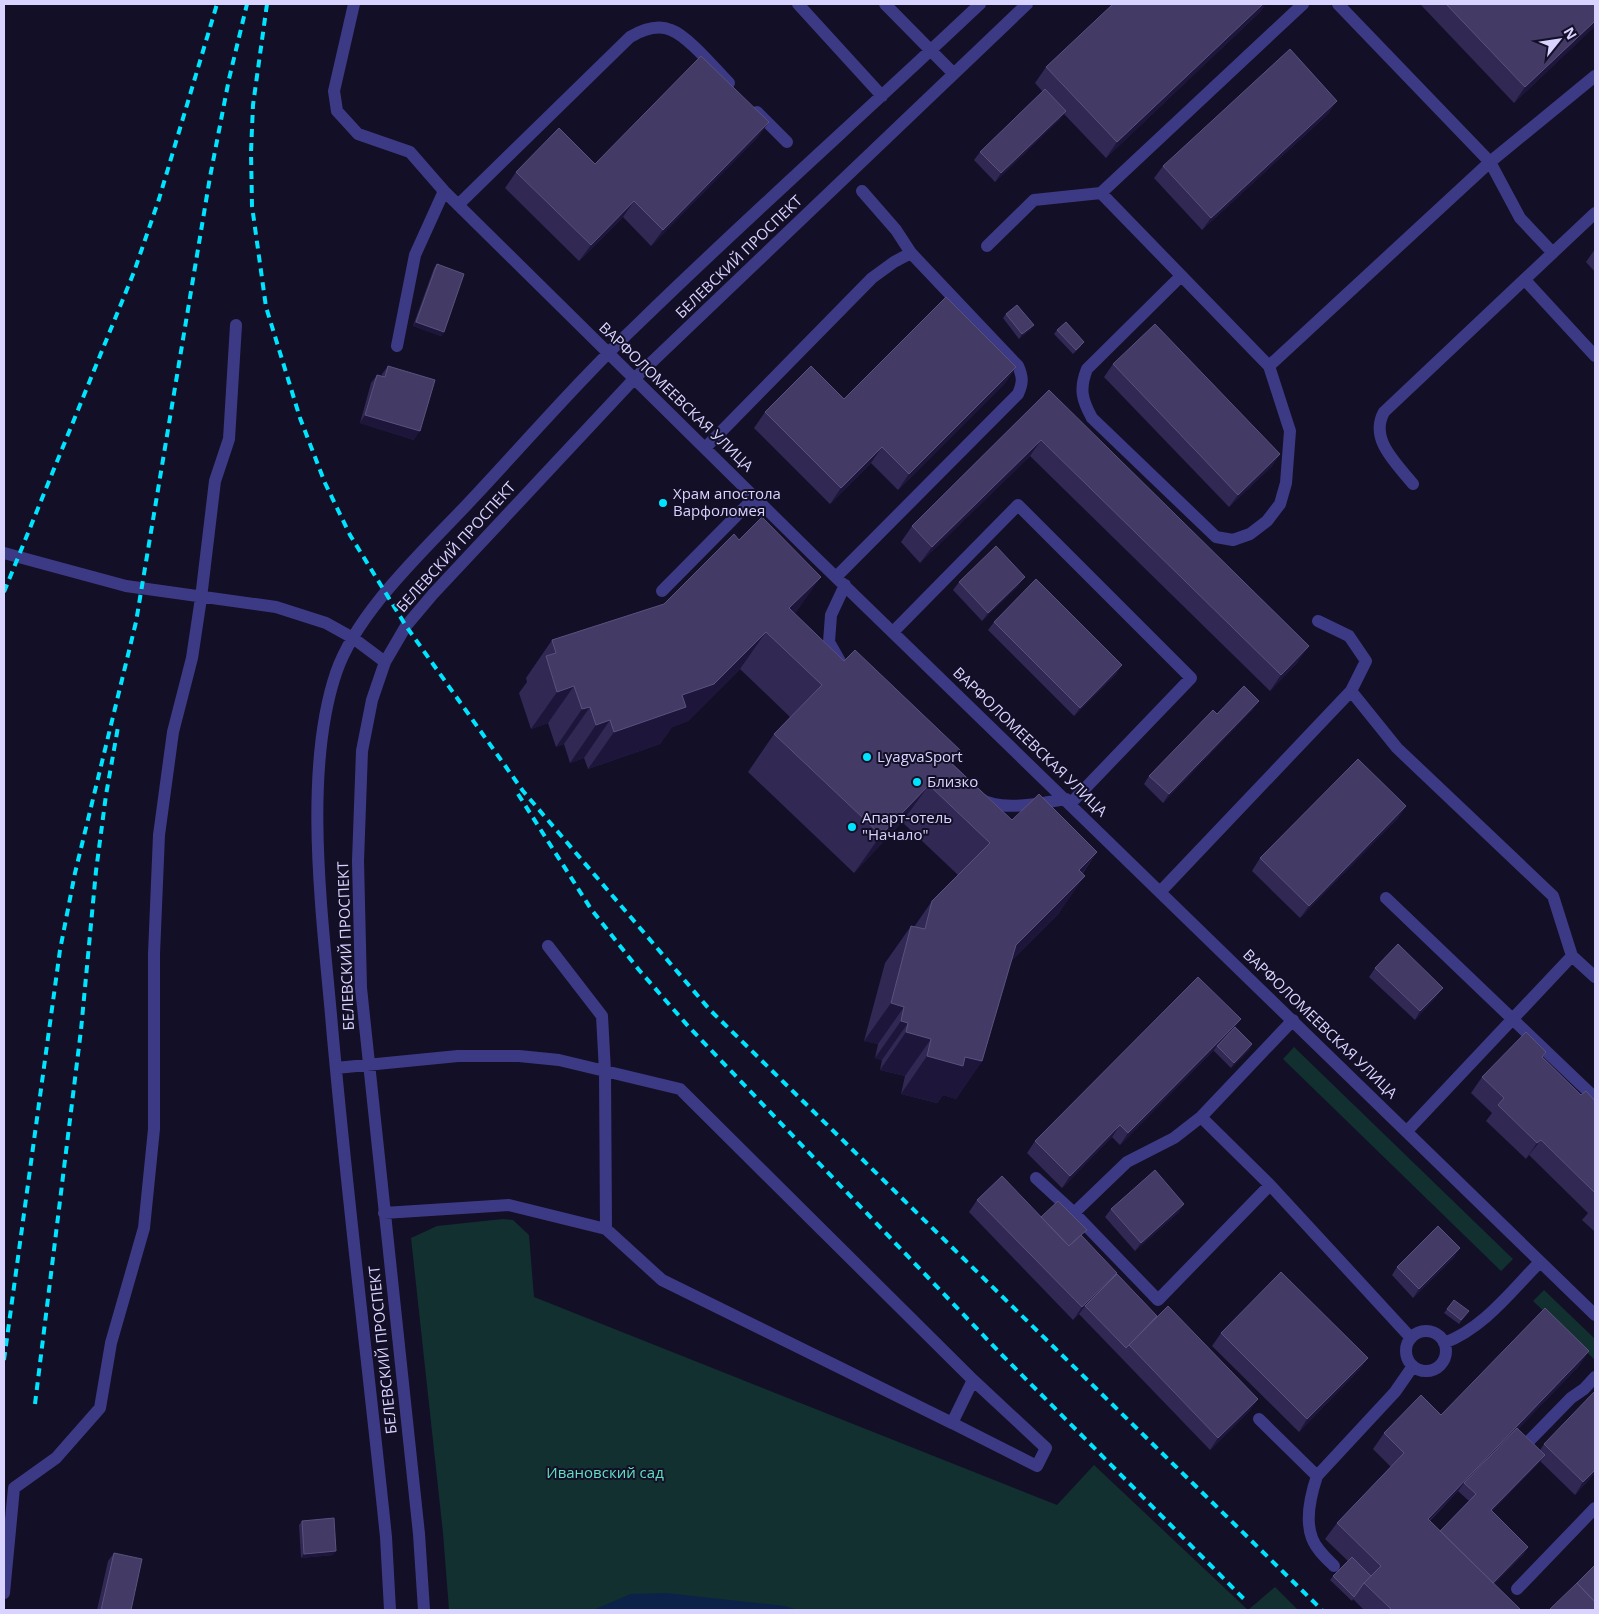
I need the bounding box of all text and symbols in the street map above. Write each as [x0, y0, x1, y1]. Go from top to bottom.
north arrow [1534, 15, 1584, 65]
text: N [1560, 24, 1582, 43]
street label: БЕЛЕВСКИЙ ПРОСПЕКТ [671, 190, 807, 322]
street label: ВАРФОЛОМЕЕВСКАЯ УЛИЦА [595, 317, 758, 476]
street label: БЕЛЕВСКИЙ ПРОСПЕКТ [391, 476, 520, 616]
place label: Храм апостола Варфоломея [673, 483, 781, 520]
marker: Храм апостола Варфоломея [657, 497, 669, 509]
street label: ВАРФОЛОМЕЕВСКАЯ УЛИЦА [949, 662, 1112, 821]
place label: LyagvaSport [877, 746, 963, 766]
marker: LyagvaSport [861, 751, 873, 763]
place label: Близко [927, 771, 978, 791]
marker: Близко [911, 776, 923, 788]
place label: Апарт-отель "Начало" [862, 807, 952, 844]
marker: Апарт-отель "Начало" [846, 821, 858, 833]
street label: БЕЛЕВСКИЙ ПРОСПЕКТ [332, 860, 358, 1031]
street label: ВАРФОЛОМЕЕВСКАЯ УЛИЦА [1239, 944, 1402, 1103]
street label: БЕЛЕВСКИЙ ПРОСПЕКТ [363, 1264, 401, 1435]
park label: Ивановский сад [546, 1462, 664, 1482]

